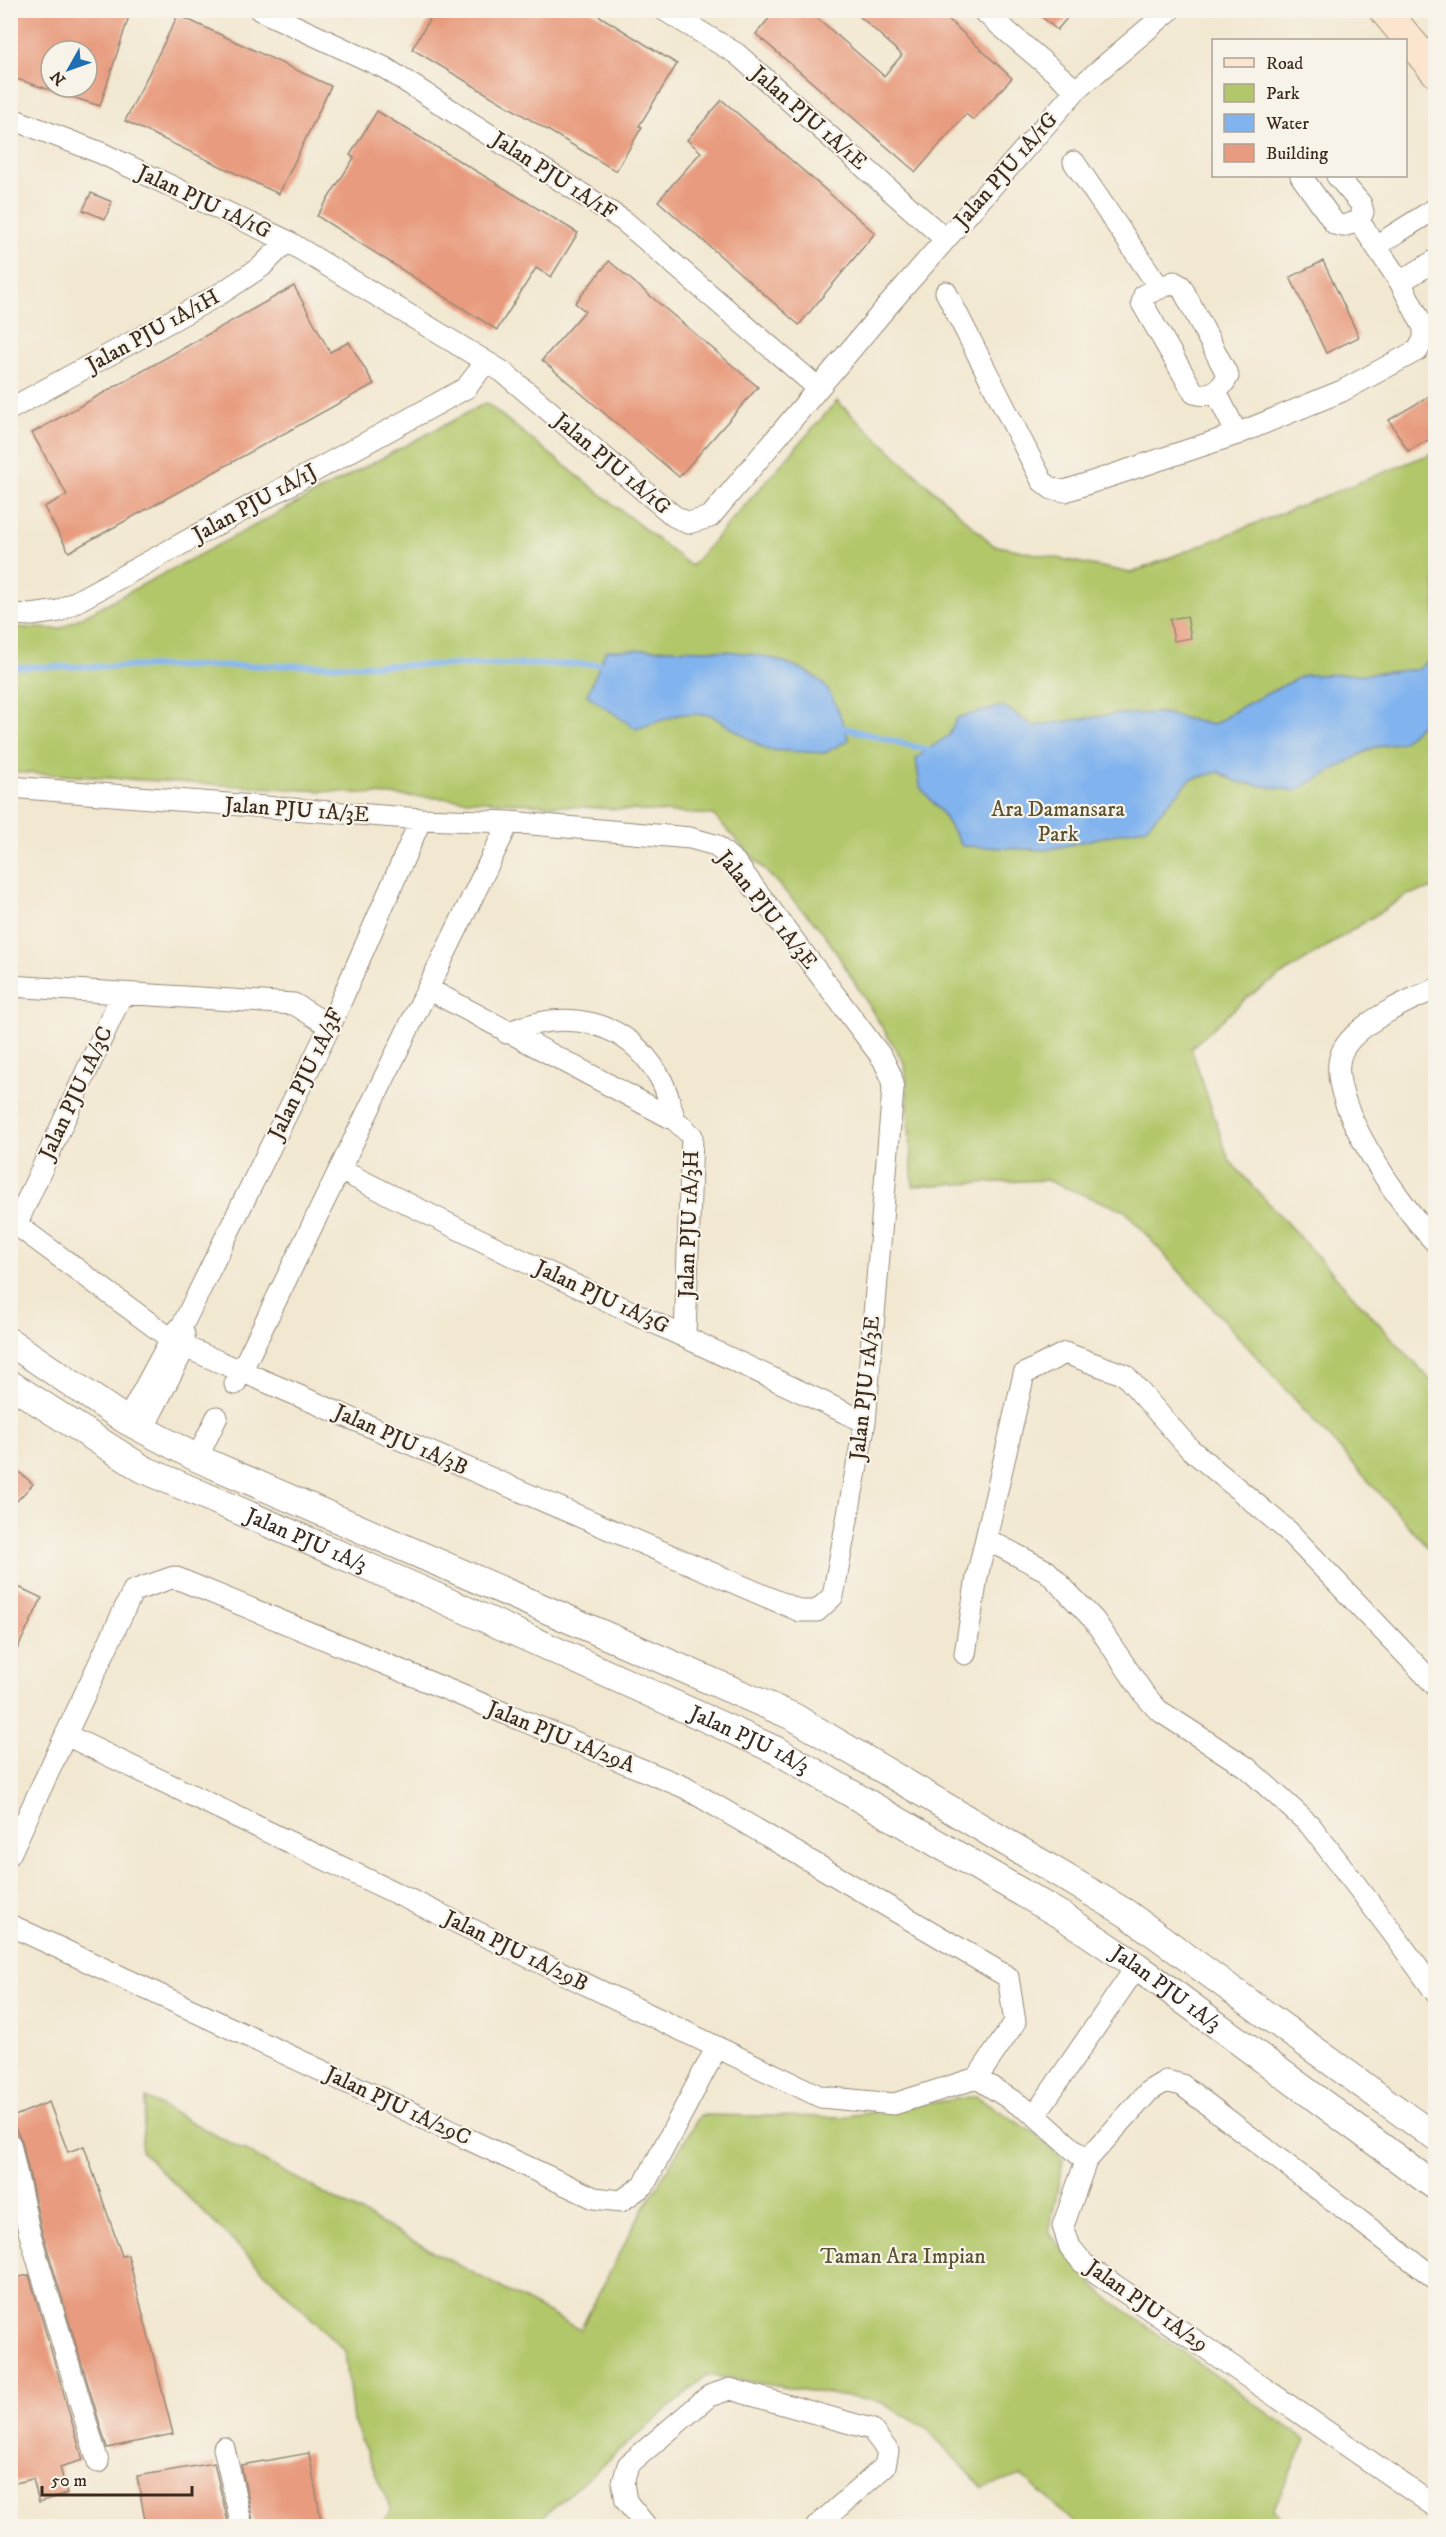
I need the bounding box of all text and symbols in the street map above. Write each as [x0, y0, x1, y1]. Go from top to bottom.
north arrow [39, 39, 99, 99]
legend [1212, 39, 1407, 177]
text: Road [1266, 53, 1303, 75]
street label: Jalan PJU 1A/1E [744, 59, 873, 176]
text: N [46, 67, 70, 89]
text: Park [1266, 83, 1300, 105]
street label: Jalan PJU 1A/1G [947, 107, 1064, 235]
text: Water [1265, 113, 1309, 135]
street label: Jalan PJU 1A/1F [485, 125, 622, 227]
text: Building [1266, 143, 1328, 165]
street label: Jalan PJU 1A/1G [131, 158, 275, 245]
street label: Jalan PJU 1A/1H [80, 283, 224, 380]
street label: Jalan PJU 1A/1G [546, 406, 676, 521]
street label: Jalan PJU 1A/1J [186, 458, 322, 549]
street label: Jalan PJU 1A/3E [222, 791, 370, 829]
park label: Ara Damansara Park [991, 796, 1125, 848]
street label: Jalan PJU 1A/3E [710, 844, 823, 975]
street label: Jalan PJU 1A/3F [262, 1003, 350, 1146]
street label: Jalan PJU 1A/3C [32, 1022, 119, 1166]
street label: Jalan PJU 1A/3H [673, 1150, 705, 1300]
street label: Jalan PJU 1A/3G [529, 1253, 673, 1340]
street label: Jalan PJU 1A/3E [844, 1314, 886, 1464]
street label: Jalan PJU 1A/3B [328, 1398, 472, 1482]
street label: Jalan PJU 1A/3 [240, 1501, 371, 1578]
street label: Jalan PJU 1A/29A [481, 1694, 640, 1779]
street label: Jalan PJU 1A/3 [684, 1699, 814, 1780]
street label: Jalan PJU 1A/29B [438, 1904, 592, 1998]
street label: Jalan PJU 1A/3 [1105, 1938, 1227, 2037]
street label: Jalan PJU 1A/29C [319, 2060, 475, 2152]
park label: Taman Ara Impian [820, 2243, 986, 2270]
street label: Jalan PJU 1A/29 [1079, 2253, 1213, 2358]
scale bar [42, 2459, 192, 2497]
text: 50 m [51, 2470, 87, 2492]

